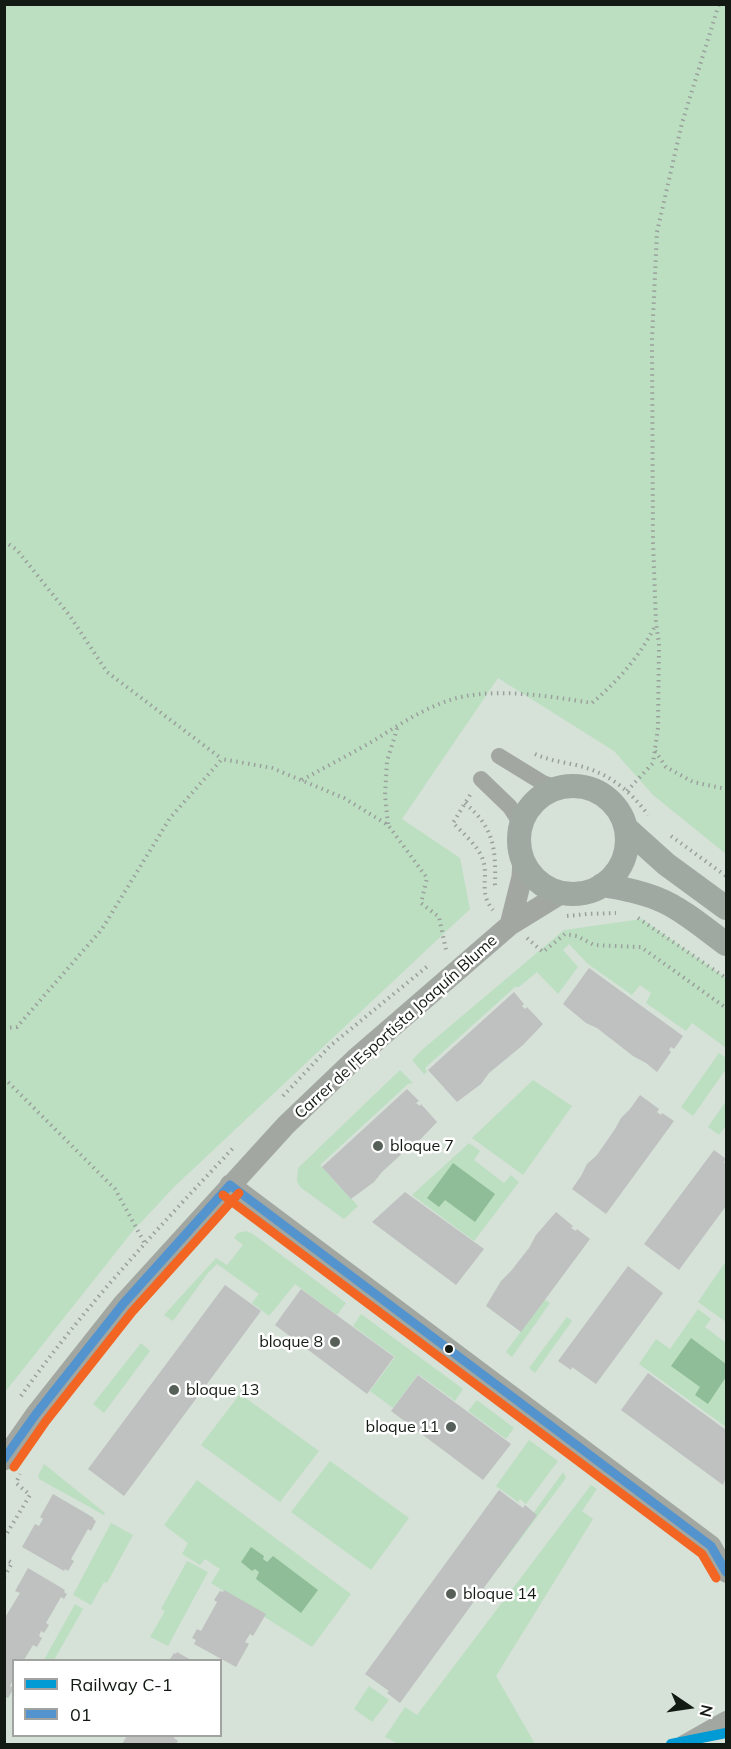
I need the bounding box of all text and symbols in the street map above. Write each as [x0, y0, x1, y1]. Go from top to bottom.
street label: Carrer de l'Esportista Joaquín Blume [291, 931, 501, 1123]
place label: bloque 7 [390, 1136, 454, 1156]
marker: bloque 7 [371, 1139, 385, 1153]
place label: bloque 8 [259, 1332, 323, 1352]
marker: bloque 8 [328, 1335, 342, 1349]
unlabelled marker [443, 1343, 455, 1355]
place label: bloque 13 [186, 1380, 259, 1400]
marker: bloque 13 [167, 1383, 181, 1397]
place label: bloque 11 [366, 1417, 439, 1437]
marker: bloque 11 [444, 1420, 458, 1434]
place label: bloque 14 [463, 1584, 536, 1604]
marker: bloque 14 [444, 1587, 458, 1601]
legend [12, 1659, 222, 1737]
text: Railway C-1 [70, 1673, 173, 1696]
north arrow [659, 1677, 719, 1737]
text: 01 [70, 1703, 92, 1726]
text: N [695, 1703, 718, 1719]

